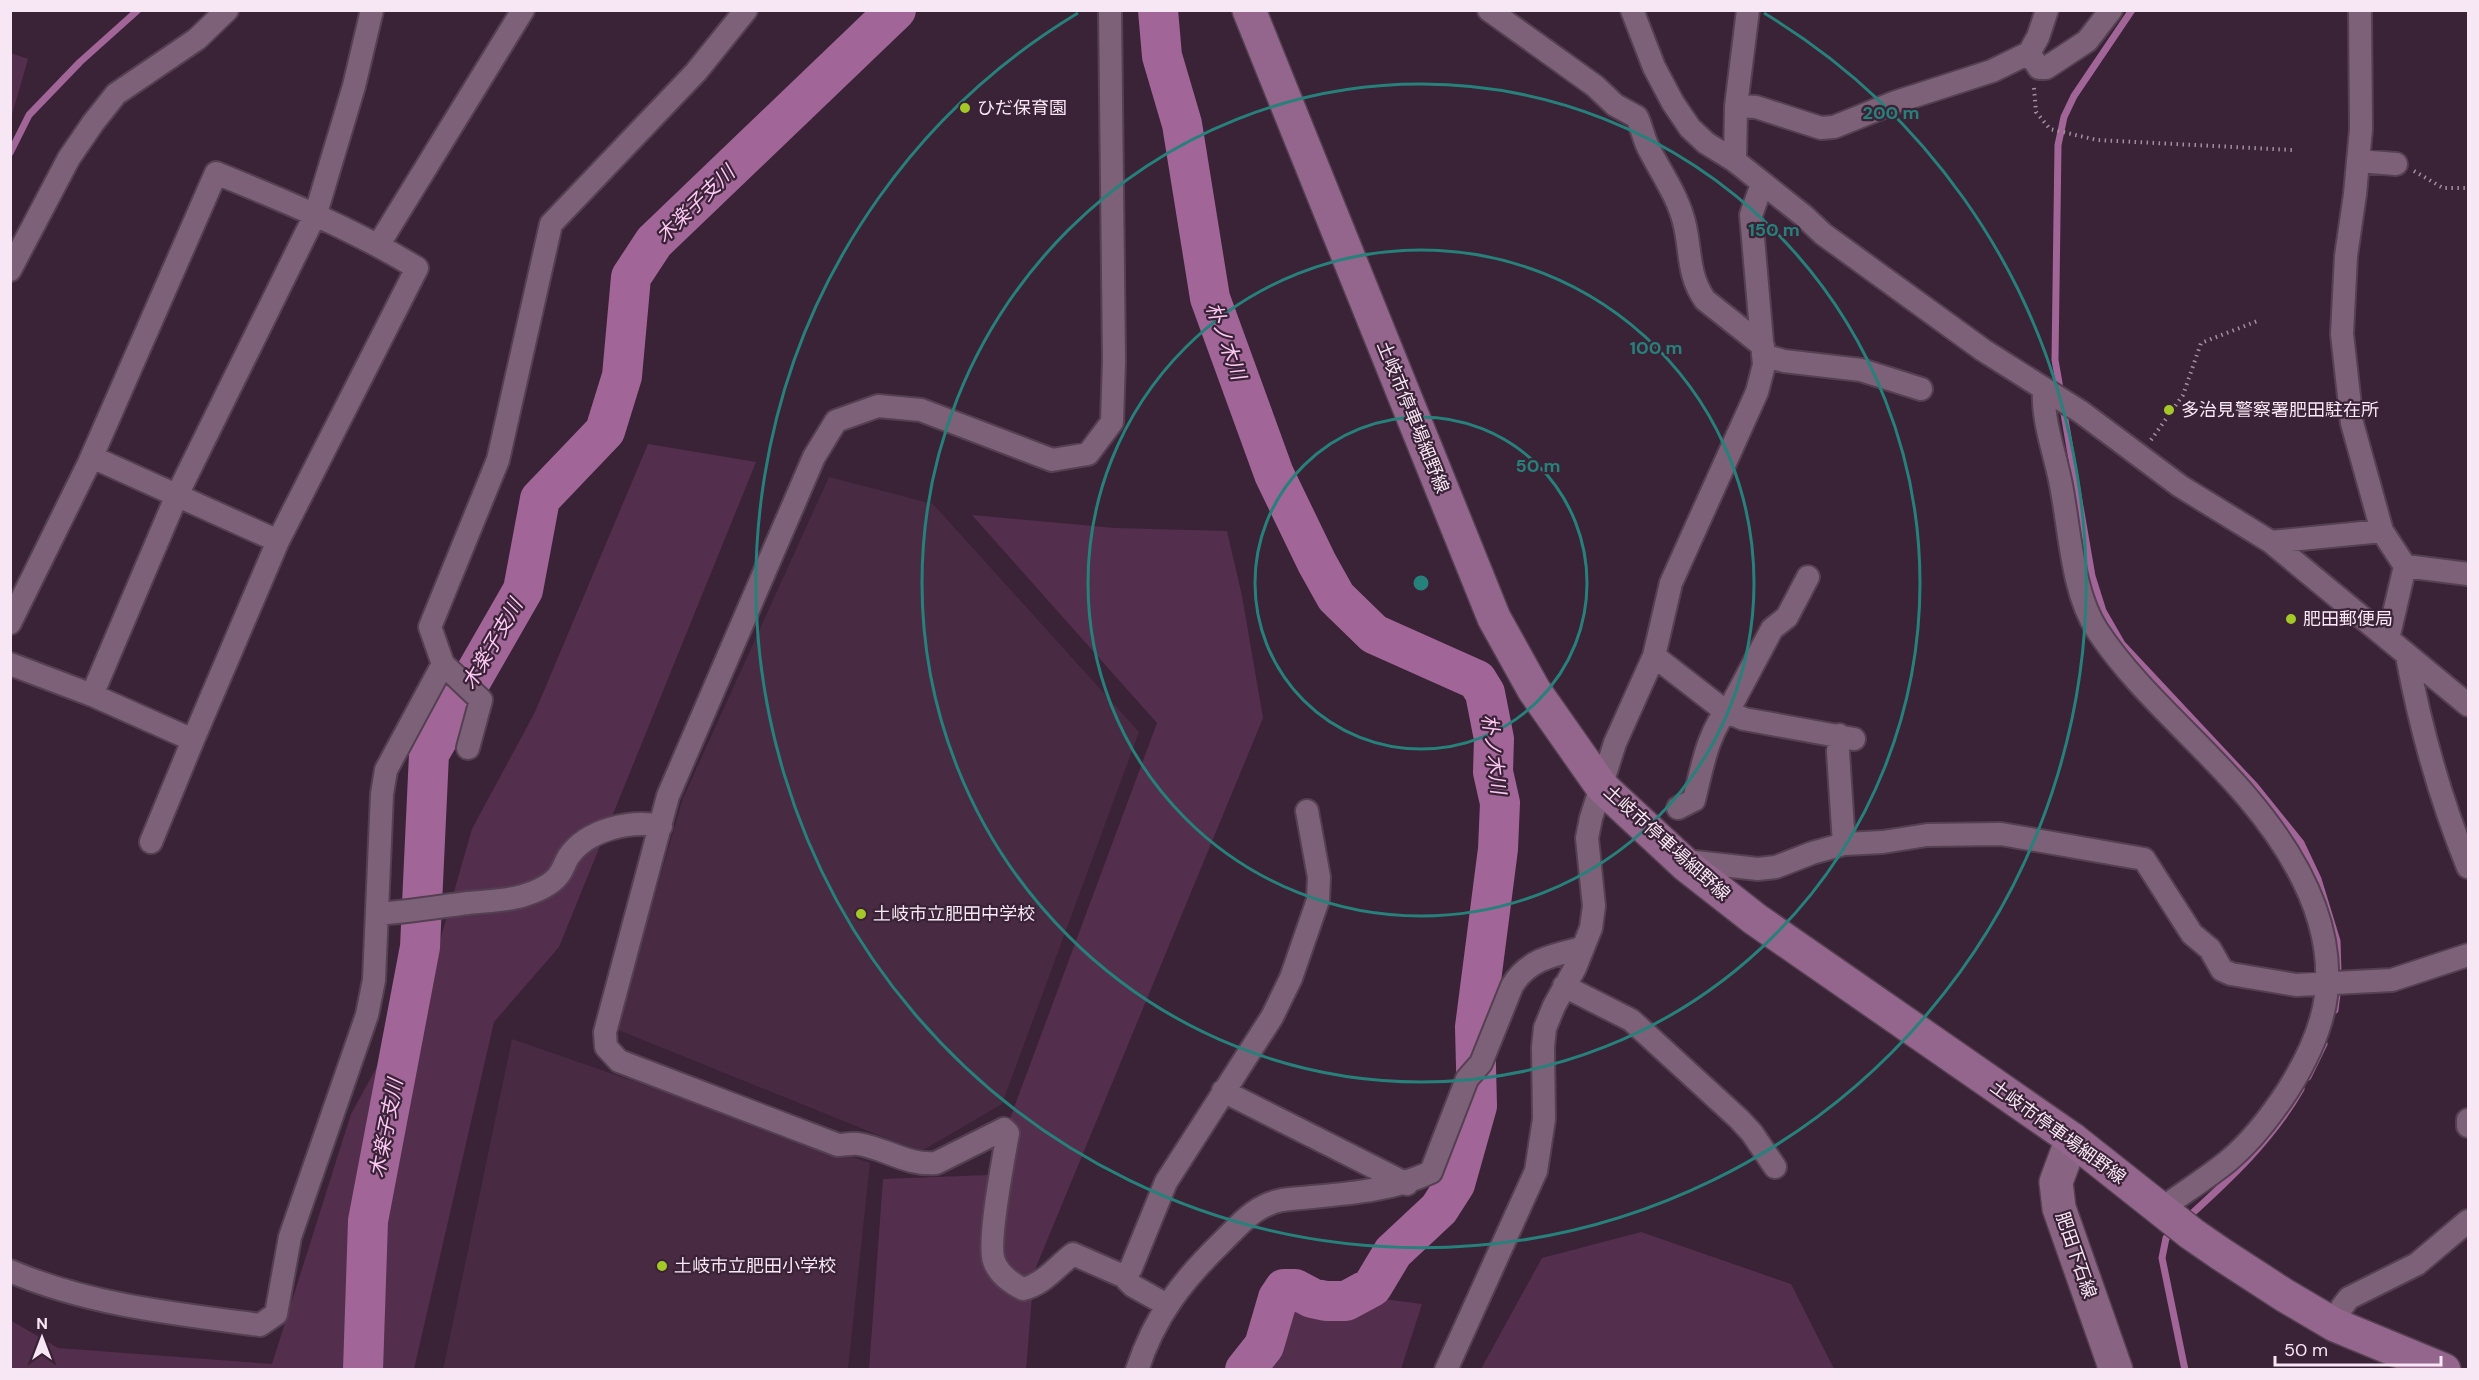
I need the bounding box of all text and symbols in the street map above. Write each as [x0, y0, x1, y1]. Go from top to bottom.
place label: ひだ保育園 [977, 96, 1067, 120]
marker: ひだ保育園 [958, 101, 972, 115]
text: 200 m [1863, 101, 1919, 125]
water label: 木楽子支川 [650, 159, 741, 248]
text: 150 m [1748, 218, 1800, 242]
water label: 朴ノ木川 [1200, 299, 1253, 385]
text: 100 m [1629, 336, 1683, 360]
street label: 土岐市停車場細野線 [1372, 337, 1454, 497]
place label: 多治見警察署肥田駐在所 [2181, 398, 2379, 422]
marker: 多治見警察署肥田駐在所 [2162, 403, 2176, 417]
text: 50 m [1515, 454, 1561, 478]
centre of rings [1411, 573, 1431, 593]
water label: 木楽子支川 [456, 592, 529, 694]
place label: 肥田郵便局 [2303, 607, 2393, 631]
marker: 肥田郵便局 [2284, 612, 2298, 626]
water label: 朴ノ木川 [1476, 713, 1512, 797]
street label: 土岐市停車場細野線 [1599, 780, 1735, 906]
place label: 土岐市立肥田中学校 [873, 902, 1035, 926]
marker: 土岐市立肥田中学校 [854, 907, 868, 921]
water label: 木楽子支川 [364, 1074, 409, 1180]
street label: 土岐市停車場細野線 [1985, 1075, 2131, 1189]
street label: 肥田下石線 [2050, 1209, 2102, 1301]
place label: 土岐市立肥田小学校 [674, 1254, 836, 1278]
marker: 土岐市立肥田小学校 [655, 1259, 669, 1273]
north arrow [12, 1308, 72, 1368]
text: N [36, 1313, 48, 1334]
scale bar [2275, 1329, 2442, 1367]
text: 50 m [2284, 1338, 2328, 1362]

